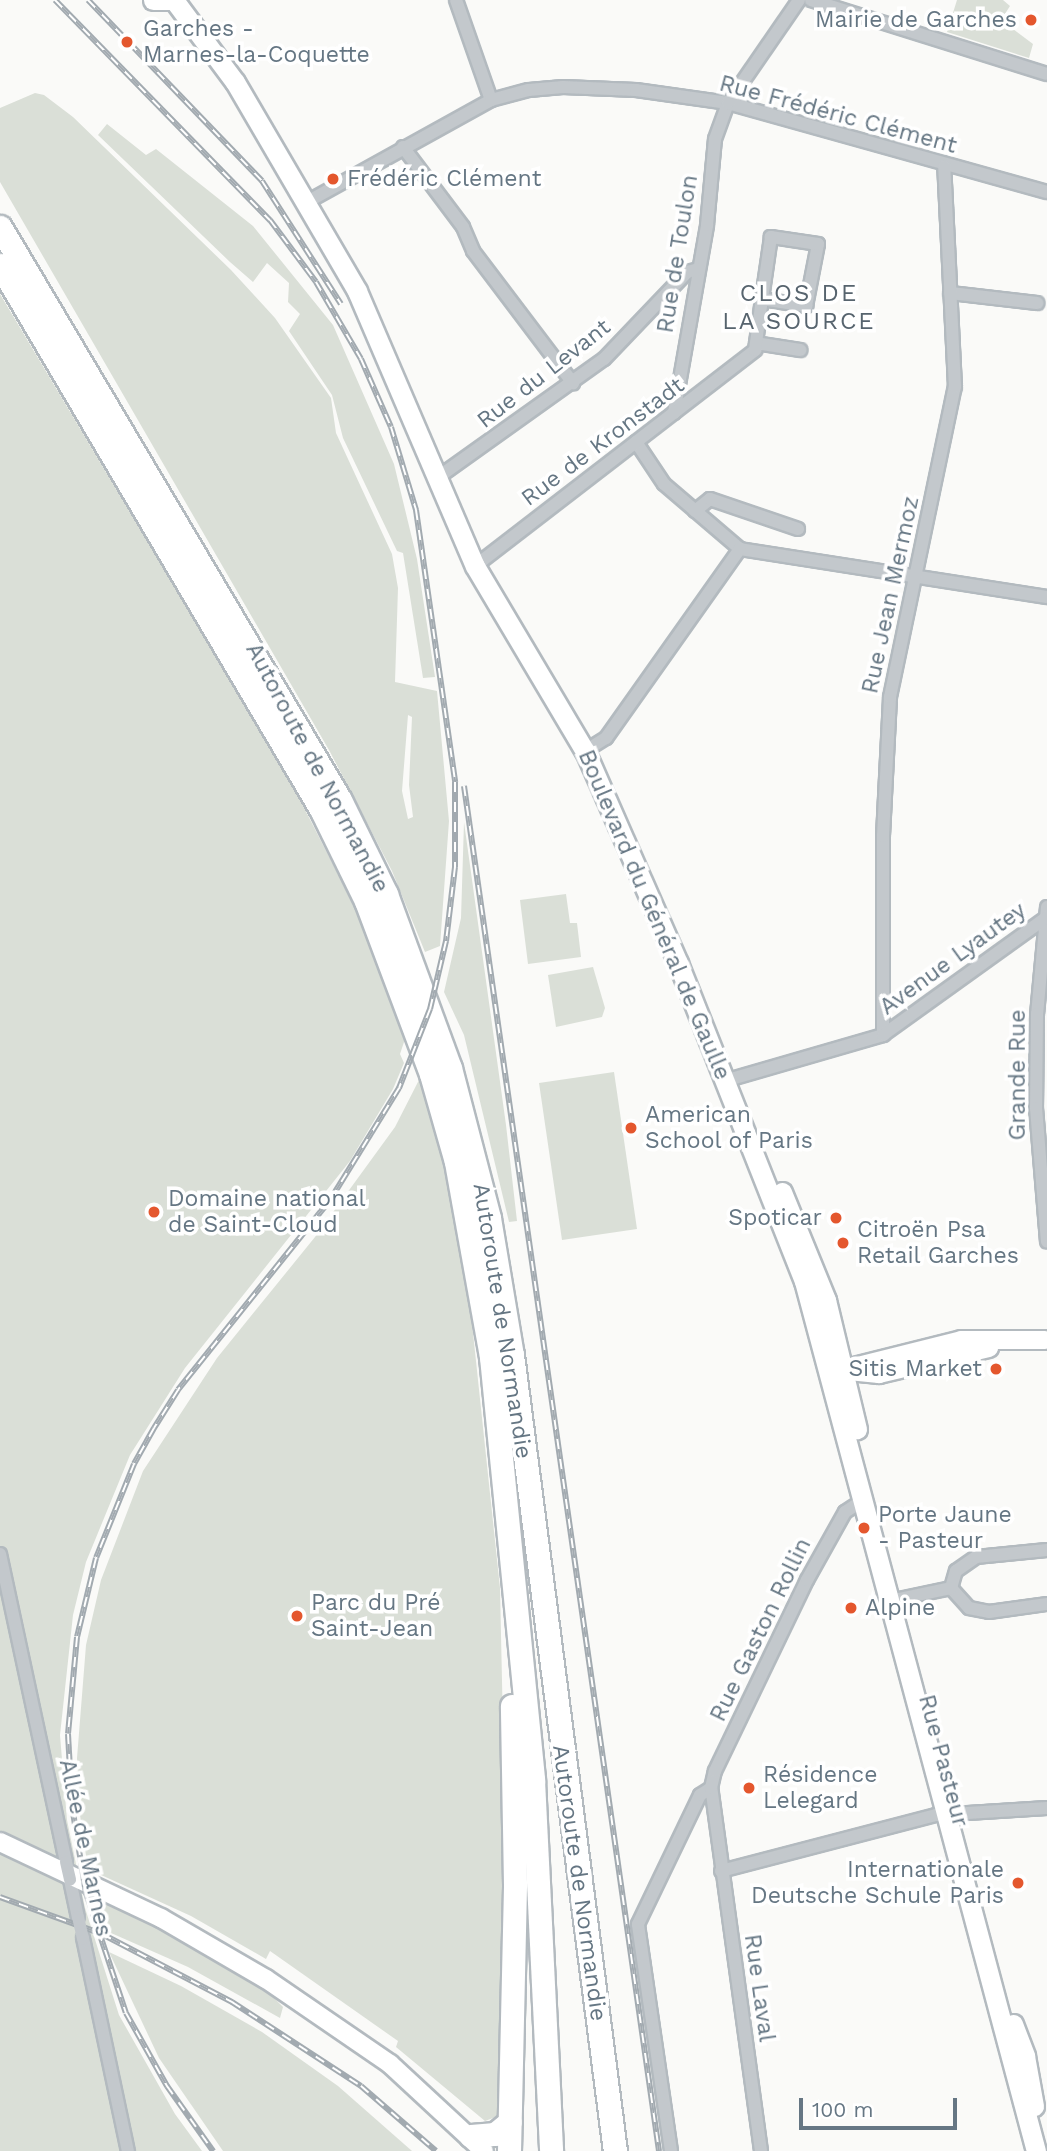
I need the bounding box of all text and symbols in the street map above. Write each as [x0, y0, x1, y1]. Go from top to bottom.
place label: Mairie de Garches [815, 6, 1017, 34]
marker: Mairie de Garches [1023, 12, 1039, 28]
place label: Garches - Marnes-la-Coquette [143, 15, 370, 69]
marker: Garches - Marnes-la-Coquette [117, 32, 137, 52]
street label: Rue Frédéric Clément [716, 70, 960, 160]
place label: Frédéric Clément [347, 165, 541, 193]
marker: Frédéric Clément [325, 171, 341, 187]
street label: Rue de Toulon [652, 173, 704, 335]
district label: CLOS DE LA SOURCE [723, 280, 875, 336]
street label: Rue du Levant [472, 313, 616, 435]
street label: Rue de Kronstadt [516, 372, 690, 512]
street label: Rue Jean Mermoz [857, 494, 925, 696]
street label: Autoroute de Normandie [239, 638, 395, 898]
street label: Boulevard du Général de Gaulle [572, 746, 736, 1084]
street label: Avenue Lyautey [875, 897, 1031, 1021]
street label: Grande Rue [1004, 1009, 1032, 1141]
place label: American School of Paris [645, 1101, 814, 1155]
marker: American School of Paris [623, 1120, 639, 1136]
street label: Autoroute de Normandie [467, 1181, 537, 1461]
place label: Domaine national de Saint-Cloud [168, 1185, 365, 1239]
marker: Domaine national de Saint-Cloud [146, 1204, 162, 1220]
place label: Spoticar [728, 1204, 822, 1232]
marker: Spoticar [828, 1210, 844, 1226]
place label: Citroën Psa Retail Garches [857, 1216, 1020, 1270]
marker: Citroën Psa Retail Garches [835, 1235, 851, 1251]
place label: Sitis Market [848, 1355, 982, 1383]
marker: Sitis Market [988, 1361, 1004, 1377]
place label: Porte Jaune - Pasteur [878, 1501, 1012, 1555]
marker: Porte Jaune - Pasteur [856, 1520, 872, 1536]
street label: Rue Gaston Rollin [705, 1534, 817, 1726]
place label: Parc du Pré Saint-Jean [311, 1589, 441, 1643]
place label: Alpine [865, 1594, 935, 1622]
marker: Alpine [843, 1600, 859, 1616]
marker: Parc du Pré Saint-Jean [289, 1608, 305, 1624]
street label: Rue Pasteur [912, 1692, 974, 1830]
street label: Autoroute de Normandie [546, 1743, 612, 2023]
street label: Allée de Marnes [53, 1757, 117, 1939]
place label: Résidence Lelegard [763, 1761, 877, 1815]
marker: Résidence Lelegard [741, 1780, 757, 1796]
place label: Internationale Deutsche Schule Paris [751, 1856, 1004, 1910]
marker: Internationale Deutsche Schule Paris [1010, 1875, 1026, 1891]
street label: Rue Laval [738, 1932, 780, 2044]
scale bar [802, 2084, 960, 2128]
text: 100 m [812, 2097, 874, 2122]

